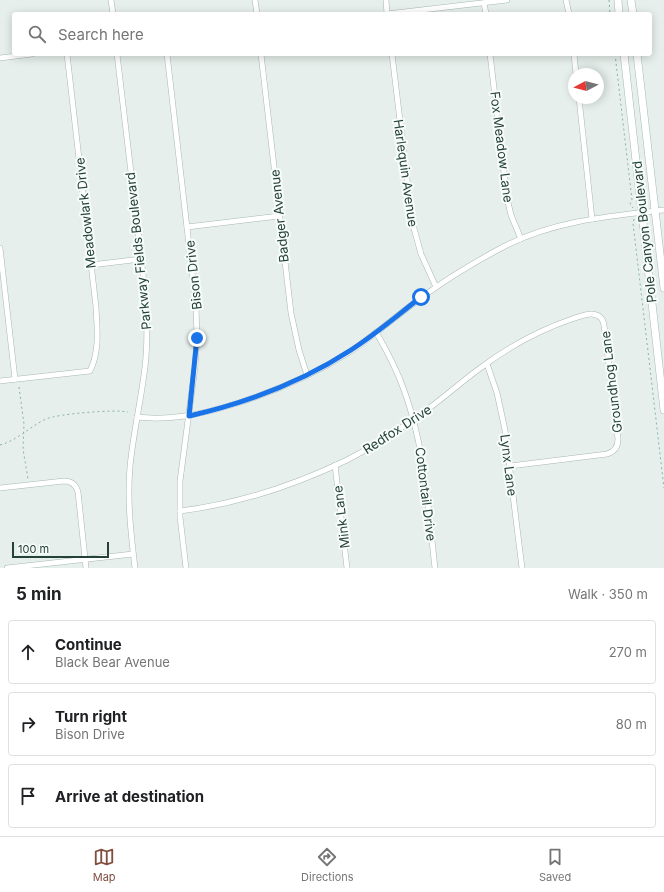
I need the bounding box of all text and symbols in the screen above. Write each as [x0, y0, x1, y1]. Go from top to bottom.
search box [12, 12, 652, 56]
icon: search [26, 23, 48, 45]
text: Search here [58, 25, 144, 44]
north arrow [568, 68, 604, 104]
street label: Fox Meadow Lane [487, 90, 517, 204]
street label: Harlequin Avenue [391, 118, 421, 228]
street label: Meadowlark Drive [71, 157, 99, 269]
street label: Pole Canyon Boulevard [629, 160, 659, 304]
street label: Badger Avenue [266, 169, 292, 263]
street label: Parkway Fields Boulevard [122, 171, 154, 331]
street label: Bison Drive [181, 239, 205, 311]
route start [412, 288, 430, 306]
route end [188, 329, 206, 347]
street label: Groundhog Lane [597, 330, 625, 434]
street label: Redfox Drive [360, 401, 434, 457]
street label: Lynx Lane [497, 433, 521, 497]
street label: Cottontail Drive [412, 446, 440, 542]
street label: Mink Lane [329, 485, 353, 549]
scale bar [12, 540, 109, 559]
text: 100 m [18, 542, 49, 556]
text: 5 min [16, 584, 62, 604]
text: Walk · 350 m [568, 586, 648, 602]
text: Continue [55, 635, 122, 654]
icon: ahead [17, 641, 39, 663]
text: 270 m [609, 644, 647, 660]
text: Black Bear Avenue [55, 654, 170, 670]
text: Turn right [55, 707, 127, 726]
icon: right [17, 713, 39, 735]
text: 80 m [616, 716, 647, 732]
text: Bison Drive [55, 726, 125, 742]
icon: arrive [17, 785, 39, 807]
text: Arrive at destination [55, 787, 204, 806]
tab: Map [93, 846, 116, 884]
tab: Directions [301, 846, 354, 884]
tab: Saved [539, 846, 571, 884]

